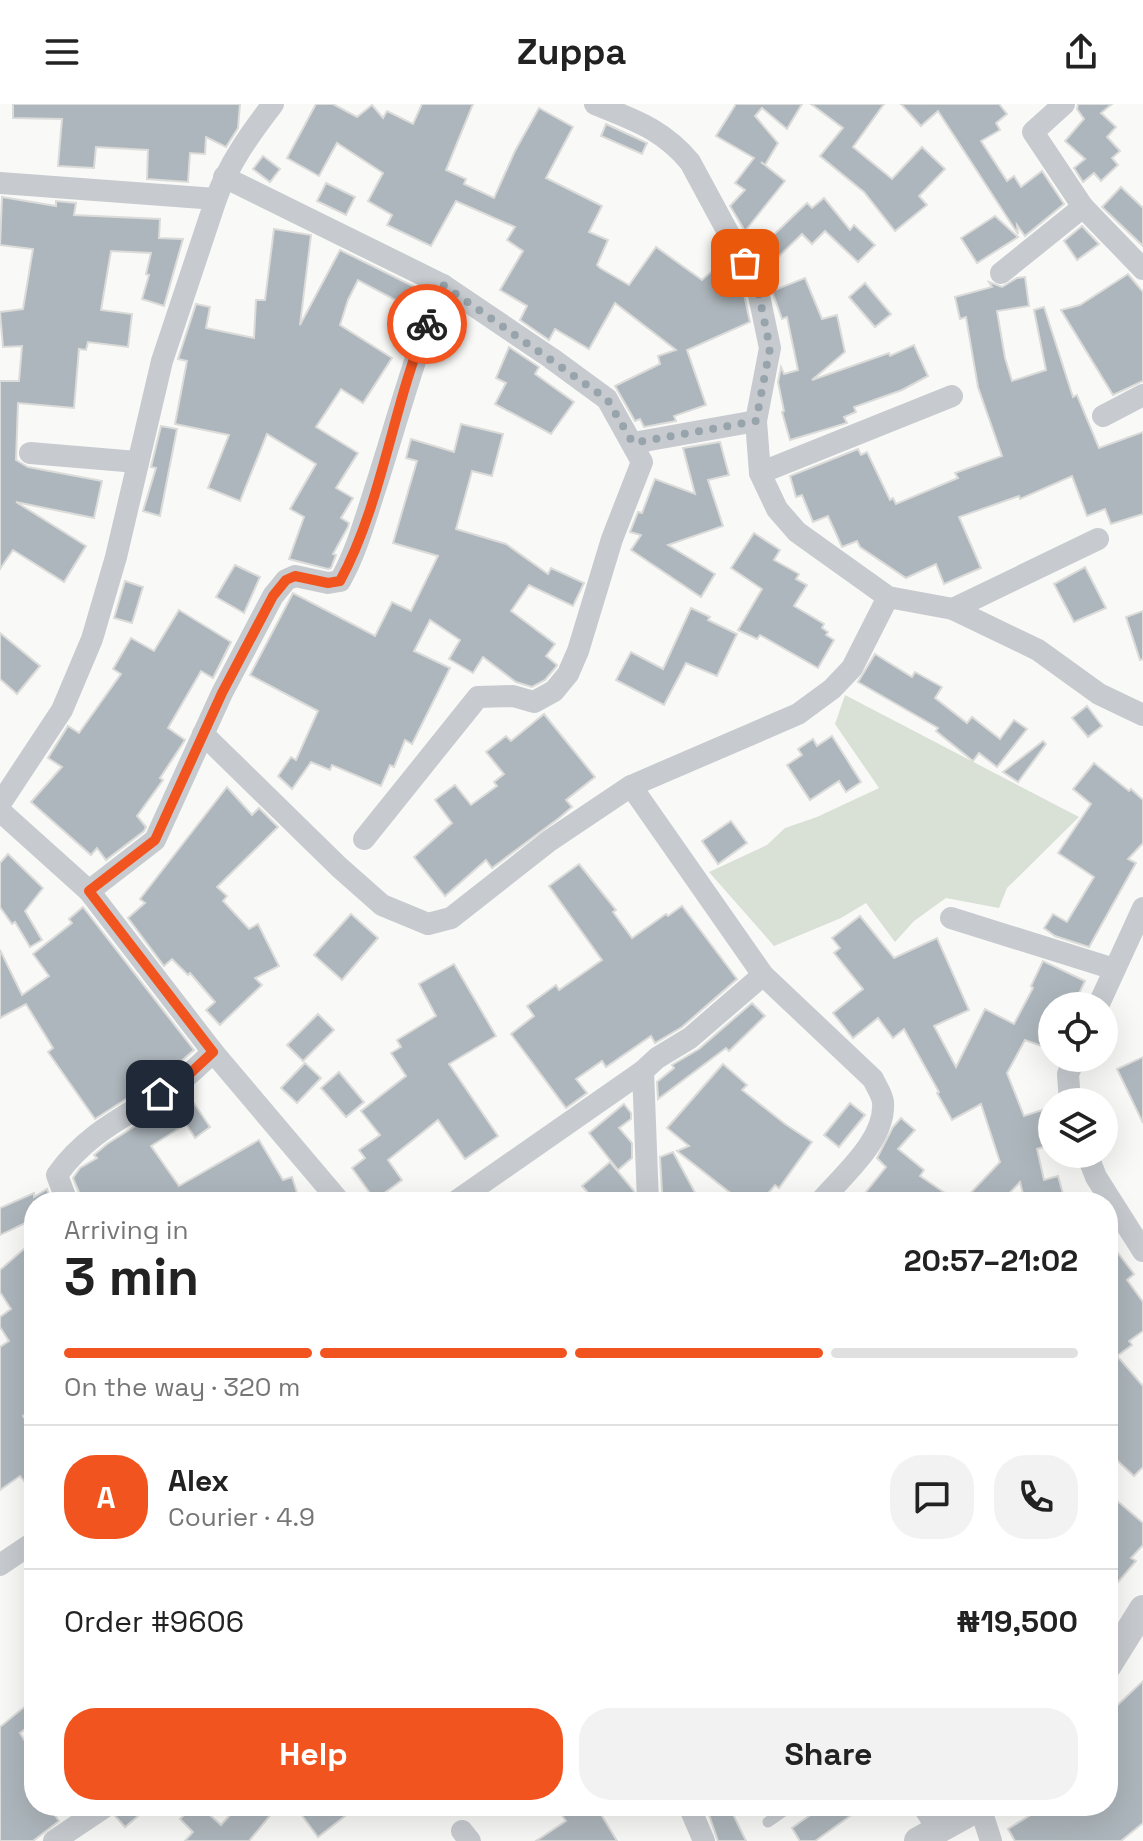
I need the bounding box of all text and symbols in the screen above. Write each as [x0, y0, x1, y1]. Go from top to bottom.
text: Zuppa [517, 29, 626, 75]
icon: menu [40, 30, 84, 74]
icon: share [1059, 30, 1103, 74]
pin [711, 229, 779, 297]
icon: bag [723, 241, 767, 285]
courier [387, 284, 467, 364]
icon: bike [405, 302, 449, 346]
map controls [1038, 992, 1118, 1168]
button: locate [1038, 992, 1118, 1072]
pin [126, 1060, 194, 1128]
icon: home [138, 1072, 182, 1116]
button: layers [1038, 1088, 1118, 1168]
text: Arriving in [64, 1213, 188, 1247]
text: 20:57–21:02 [904, 1241, 1078, 1280]
text: 3 min [64, 1244, 199, 1310]
text: On the way · 320 m [64, 1370, 300, 1404]
button: chat [890, 1455, 974, 1539]
button: phone [994, 1455, 1078, 1539]
text: Alex [168, 1461, 229, 1500]
text: A [96, 1478, 116, 1517]
text: Courier · 4.9 [168, 1500, 315, 1534]
text: Order #9606 [64, 1602, 244, 1641]
text: ₦19,500 [956, 1602, 1078, 1641]
button: Help [64, 1708, 563, 1800]
button: Share [579, 1708, 1078, 1800]

